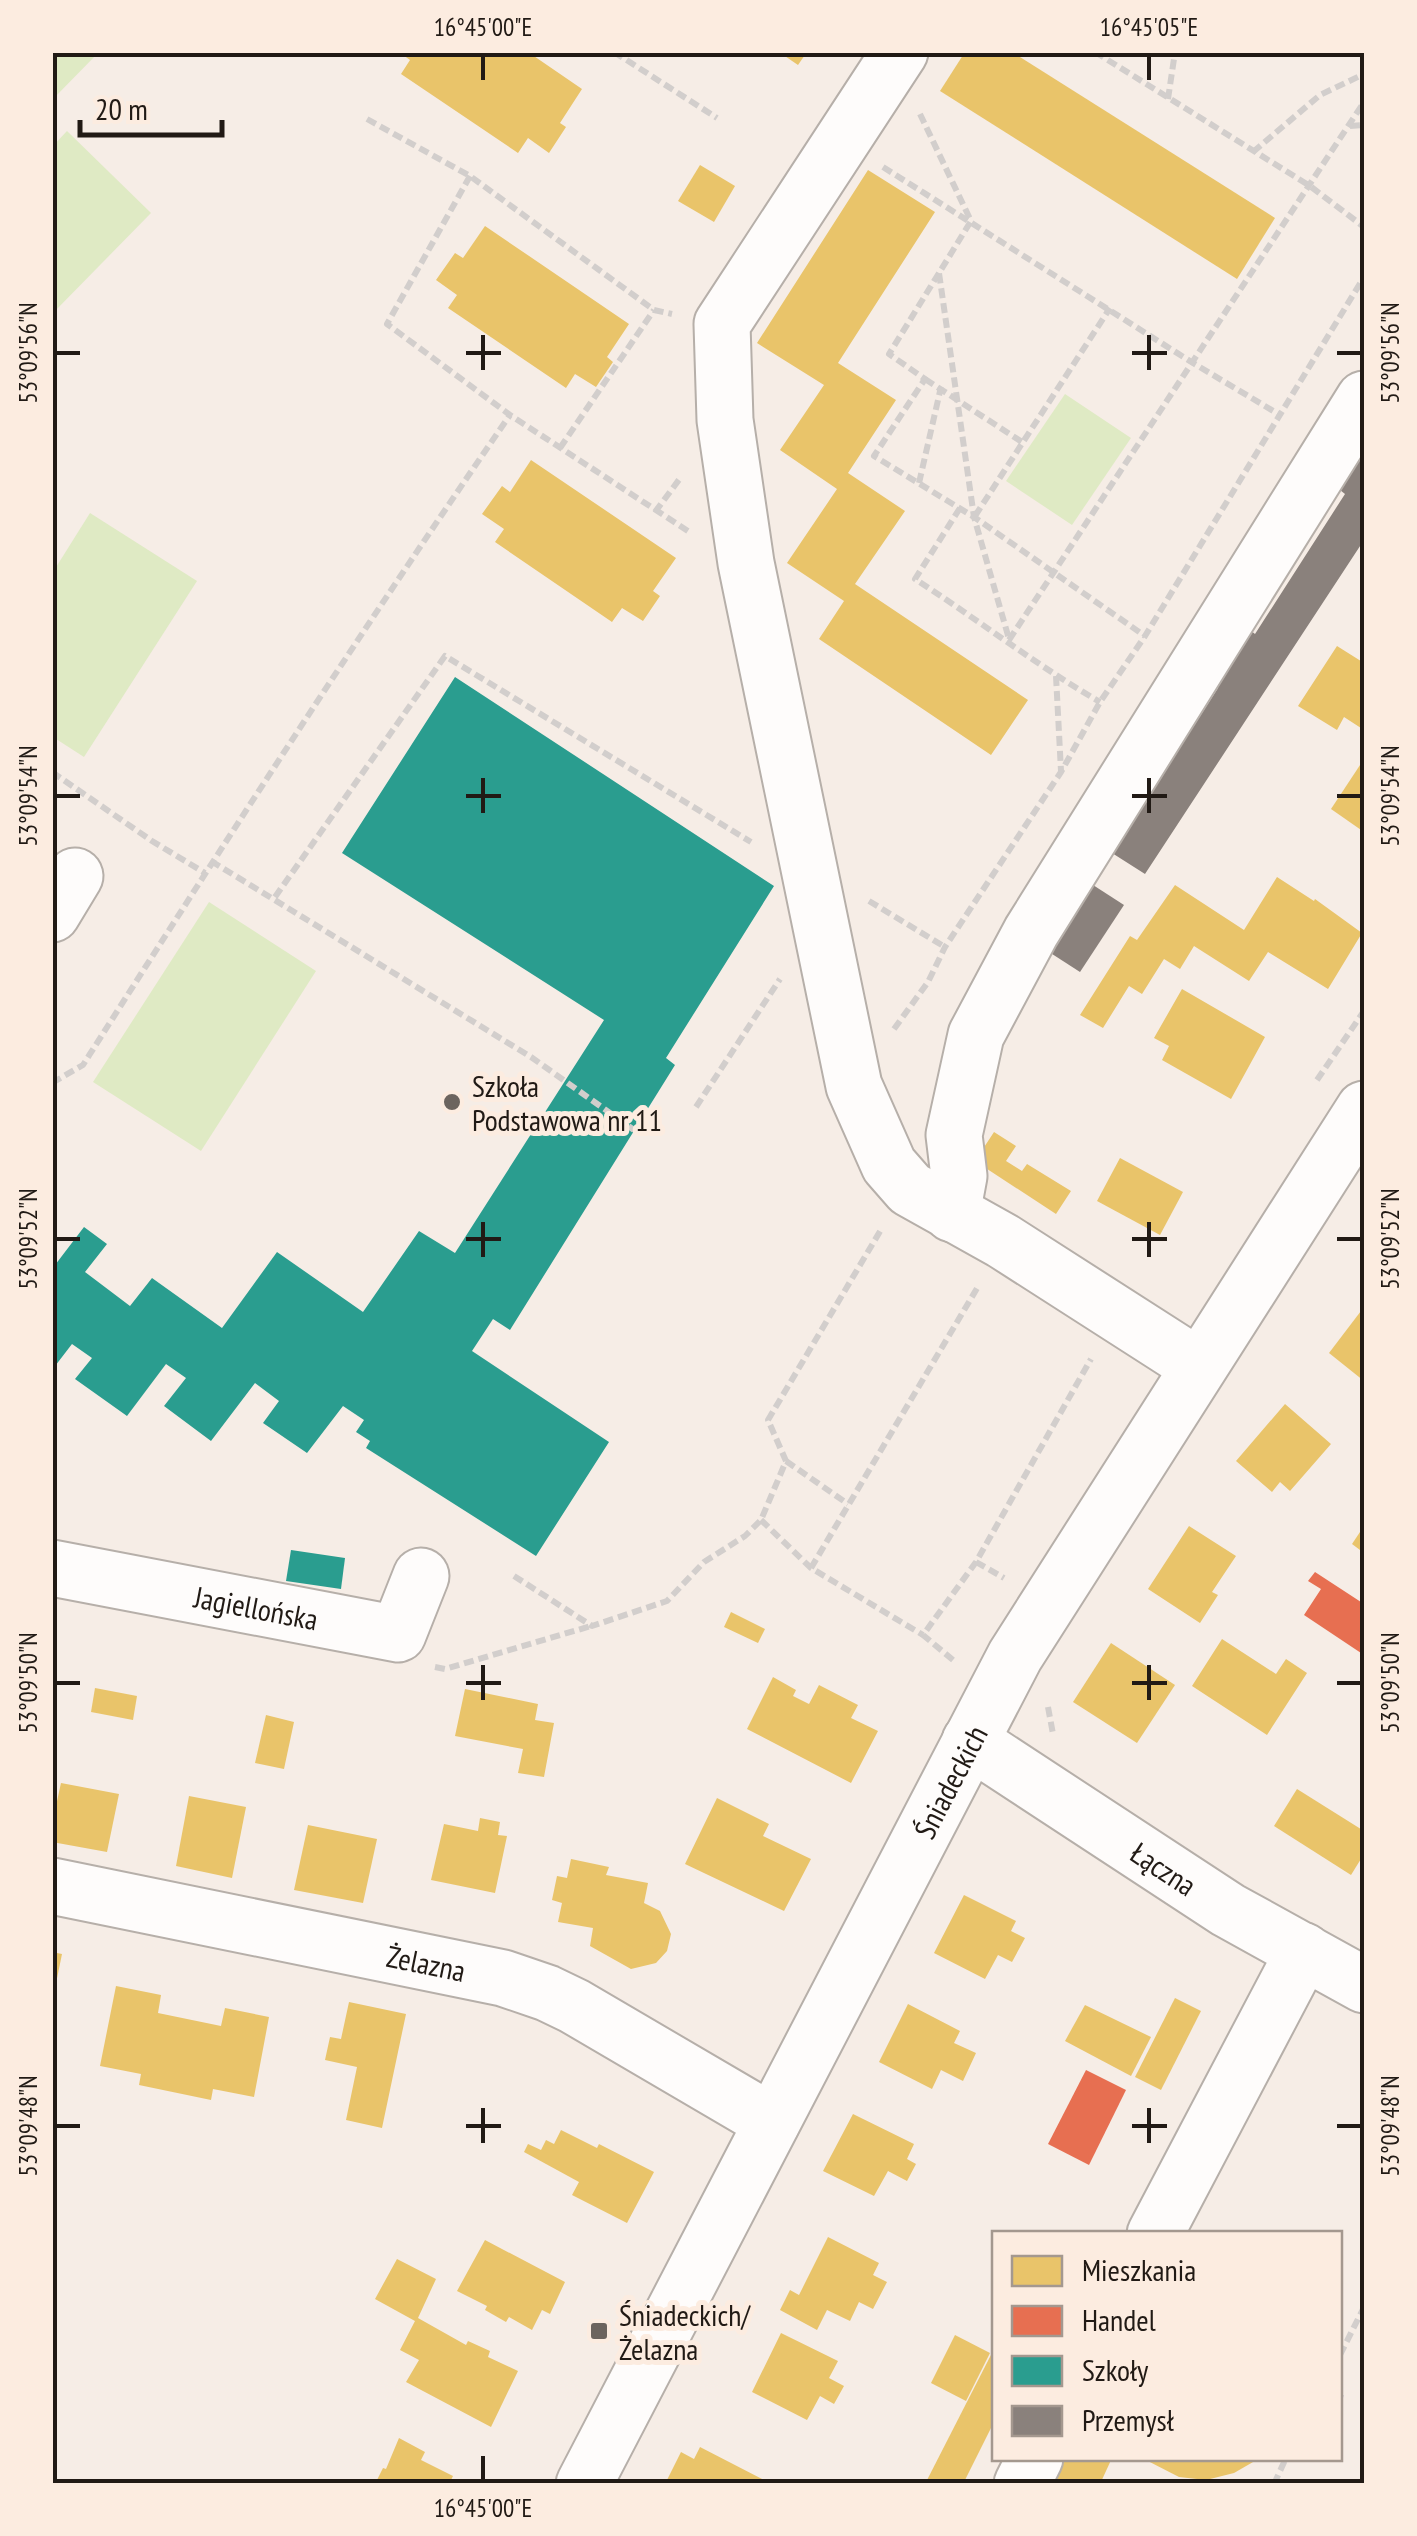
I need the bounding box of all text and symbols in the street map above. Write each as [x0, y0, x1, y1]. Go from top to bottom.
text: 16°45'00"E [434, 11, 532, 43]
text: 16°45'05"E [1100, 11, 1198, 43]
scale bar [80, 75, 222, 137]
text: 20 m [95, 89, 148, 128]
text: 53°09'56"N [12, 302, 44, 404]
text: 53°09'56"N [1374, 302, 1406, 404]
text: 53°09'54"N [12, 745, 44, 847]
text: 53°09'54"N [1374, 745, 1406, 847]
place label: Szkoła Podstawowa nr 11 [472, 1066, 662, 1139]
marker: Szkoła Podstawowa nr 11 [441, 1091, 463, 1113]
text: 53°09'52"N [12, 1188, 44, 1290]
text: 53°09'52"N [1374, 1188, 1406, 1290]
street label: Jagiellońska [190, 1576, 321, 1638]
text: 53°09'50"N [12, 1632, 44, 1734]
text: 53°09'50"N [1374, 1632, 1406, 1734]
street label: Śniadeckich [904, 1718, 995, 1845]
street label: Łączna [1124, 1833, 1204, 1904]
street label: Żelazna [384, 1935, 469, 1989]
text: 53°09'48"N [12, 2075, 44, 2177]
text: 53°09'48"N [1374, 2075, 1406, 2177]
legend [992, 2231, 1342, 2461]
text: Mieszkania [1082, 2250, 1196, 2289]
place label: Śniadeckich/ Żelazna [619, 2295, 751, 2368]
text: Handel [1082, 2300, 1156, 2339]
marker: Śniadeckich/ Żelazna [588, 2320, 610, 2342]
text: Szkoły [1082, 2350, 1149, 2389]
text: Przemysł [1082, 2400, 1174, 2439]
text: 16°45'00"E [434, 2492, 532, 2524]

